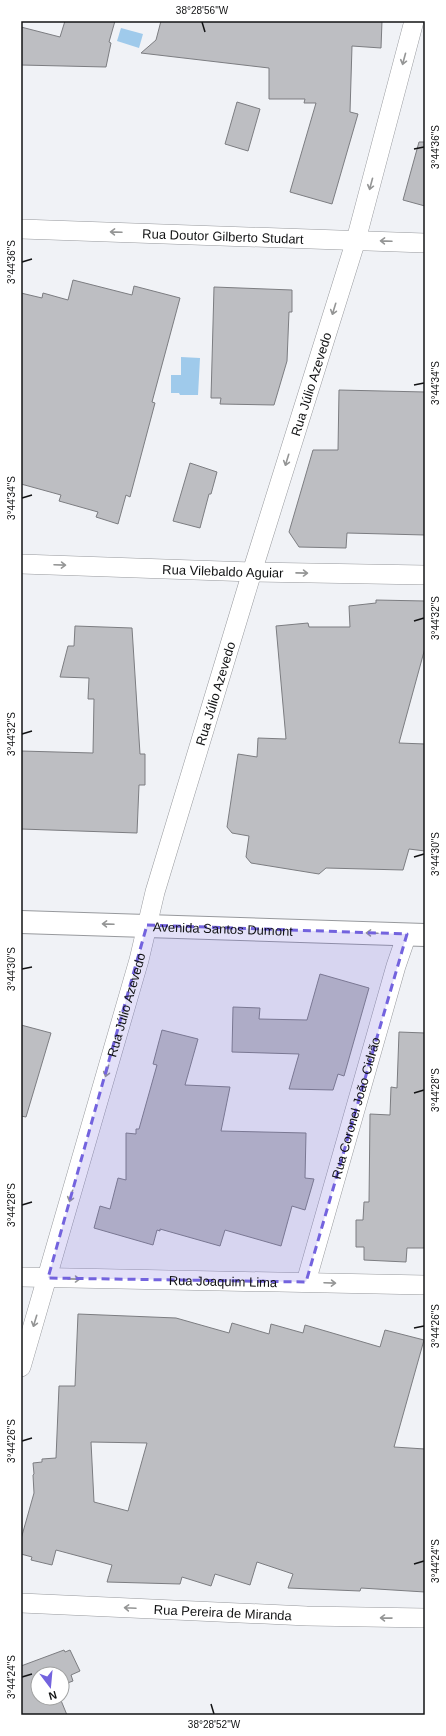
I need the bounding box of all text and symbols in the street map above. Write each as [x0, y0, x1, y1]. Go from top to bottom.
text: 38°28'56"W [176, 5, 229, 16]
one-way arrow [400, 52, 408, 65]
text: 3°44'36"S [430, 125, 441, 169]
one-way arrow [367, 178, 374, 191]
street label: Rua Doutor Gilberto Studart [142, 226, 304, 246]
one-way arrow [110, 229, 123, 236]
one-way arrow [380, 238, 393, 245]
text: 3°44'36"S [6, 240, 17, 284]
one-way arrow [330, 303, 338, 315]
street label: Rua Júlio Azevedo [288, 330, 334, 438]
text: 3°44'34"S [430, 361, 441, 405]
one-way arrow [283, 453, 290, 466]
text: 3°44'34"S [6, 476, 17, 520]
street label: Rua Vilebaldo Aguiar [162, 561, 284, 580]
one-way arrow [53, 562, 66, 569]
one-way arrow [295, 569, 308, 577]
text: 3°44'32"S [430, 596, 441, 640]
street label: Rua Júlio Azevedo [192, 640, 238, 747]
text: 3°44'32"S [6, 712, 17, 756]
text: 3°44'30"S [430, 832, 441, 876]
street label: Avenida Santos Dumont [153, 919, 294, 938]
one-way arrow [102, 920, 115, 928]
one-way arrow [366, 930, 379, 937]
text: 3°44'30"S [6, 947, 17, 991]
street label: Rua Júlio Azevedo [104, 951, 148, 1059]
street label: Rua Coronel João Cidrão [328, 1035, 383, 1181]
one-way arrow [103, 1064, 110, 1077]
text: 3°44'28"S [430, 1068, 441, 1112]
text: 3°44'28"S [6, 1183, 17, 1227]
one-way arrow [67, 1189, 74, 1202]
street label: Rua Joaquim Lima [169, 1272, 278, 1290]
one-way arrow [67, 1275, 80, 1282]
one-way arrow [323, 1279, 336, 1286]
text: 3°44'26"S [430, 1304, 441, 1348]
one-way arrow [31, 1314, 38, 1327]
text: 3°44'26"S [6, 1419, 17, 1463]
text: 3°44'24"S [430, 1539, 441, 1583]
street label: Rua Pereira de Miranda [153, 1602, 293, 1623]
one-way arrow [124, 1604, 137, 1612]
one-way arrow [380, 1614, 393, 1621]
text: 3°44'24"S [6, 1655, 17, 1699]
north arrow [30, 1666, 70, 1706]
text: N [47, 1689, 58, 1702]
text: 38°28'52"W [188, 1719, 241, 1730]

